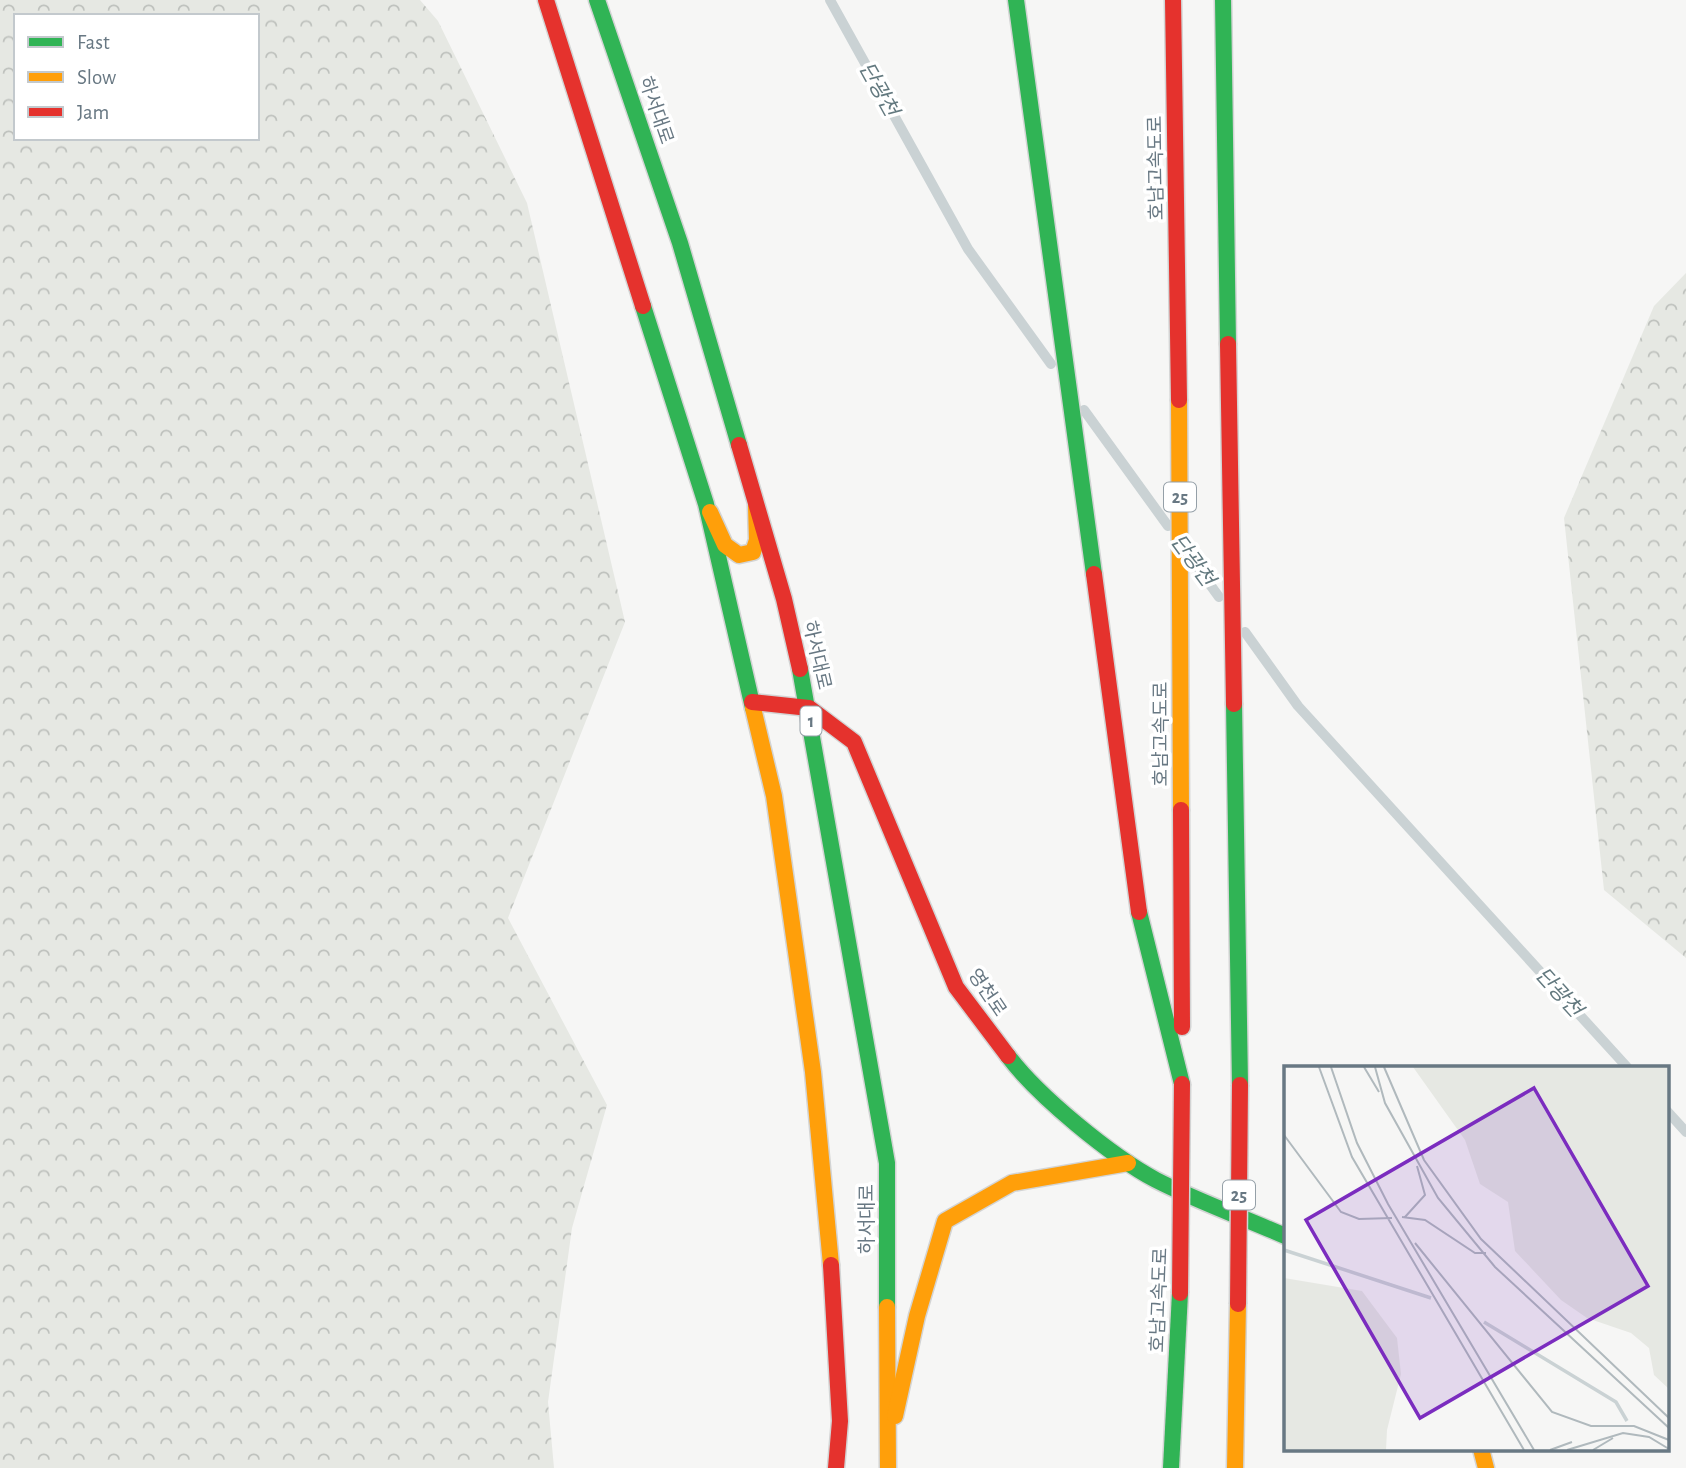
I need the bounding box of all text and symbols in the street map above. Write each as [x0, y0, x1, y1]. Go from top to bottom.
legend [14, 14, 259, 140]
text: Fast [77, 32, 110, 53]
water label: 단광천 [855, 58, 904, 122]
text: Slow [77, 67, 116, 88]
street label: 하서대로 [635, 74, 677, 147]
text: Jam [77, 102, 109, 123]
street label: 호남고속도로 [1145, 115, 1167, 221]
road number: 25 [1164, 482, 1196, 512]
water label: 단광천 [1167, 530, 1221, 592]
street label: 하서대로 [799, 619, 835, 692]
street label: 호남고속도로 [1151, 682, 1171, 786]
road number: 1 [800, 706, 822, 736]
water label: 단광천 [1531, 963, 1588, 1023]
street label: 영천로 [964, 965, 1010, 1020]
inset map [1284, 1066, 1668, 1450]
road number: 25 [1223, 1180, 1255, 1210]
street label: 하서대로 [857, 1184, 877, 1254]
street label: 호남고속도로 [1147, 1247, 1171, 1353]

